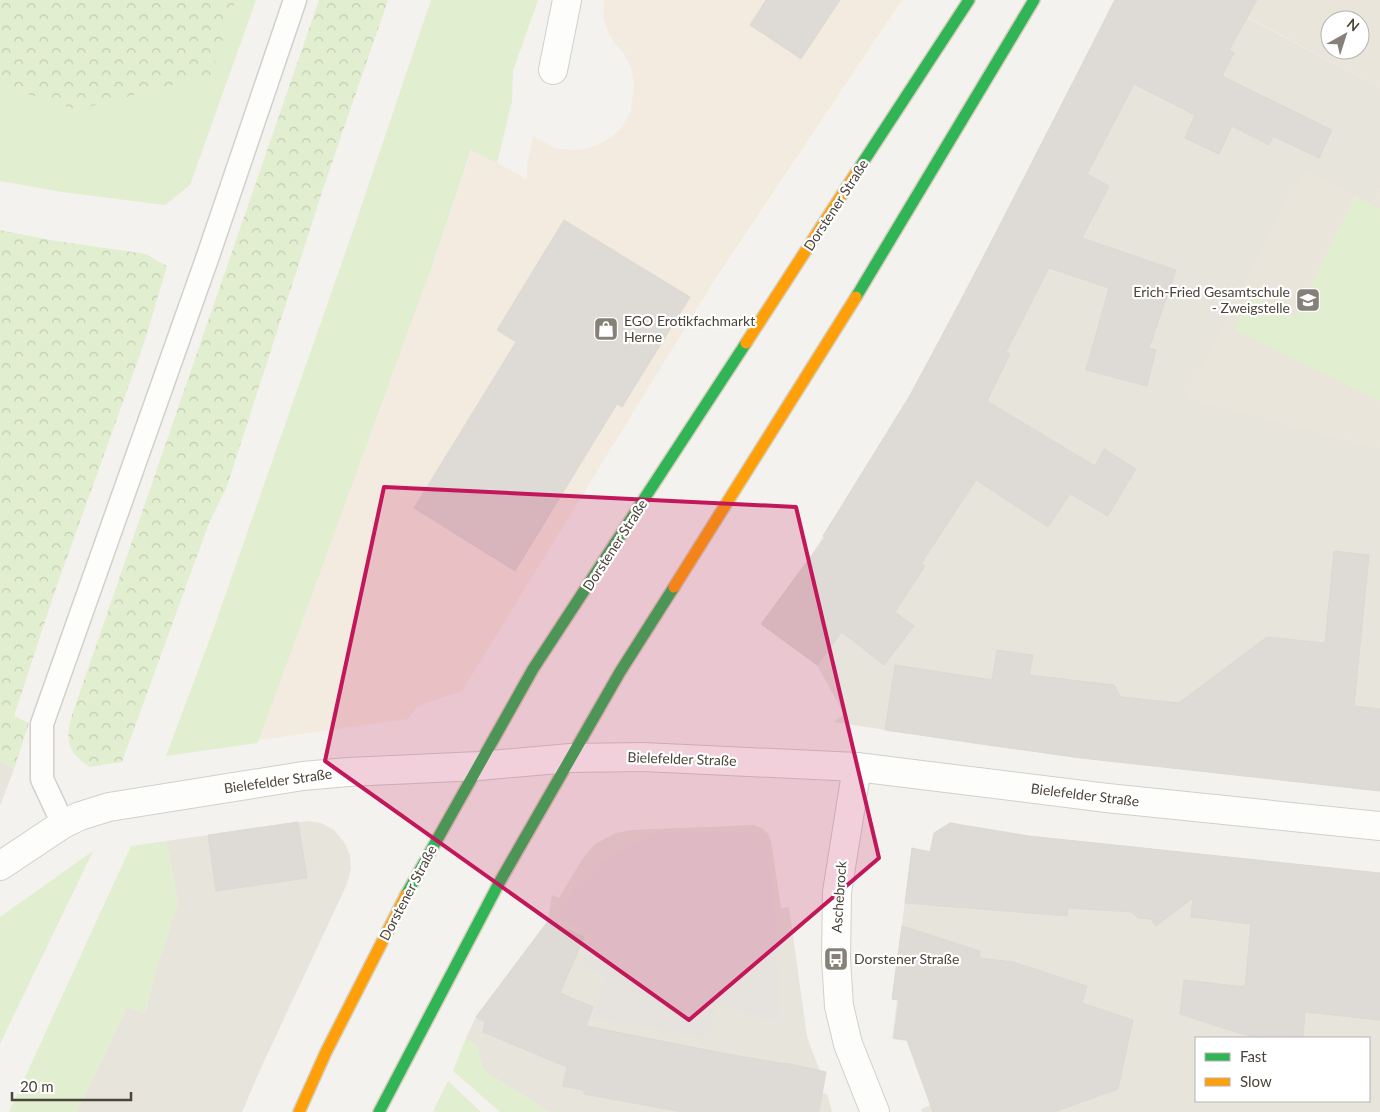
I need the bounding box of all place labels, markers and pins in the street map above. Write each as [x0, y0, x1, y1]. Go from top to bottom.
place label: Erich-Fried Gesamtschule - Zweigstelle [1133, 283, 1290, 316]
school or university icon: Erich-Fried Gesamtschule - Zweigstelle [1295, 287, 1321, 313]
place label: EGO Erotikfachmarkt Herne [624, 312, 755, 345]
shop icon: EGO Erotikfachmarkt Herne [593, 316, 619, 342]
bus stop icon: Dorstener Straße [823, 946, 849, 972]
place label: Dorstener Straße [854, 950, 959, 967]

